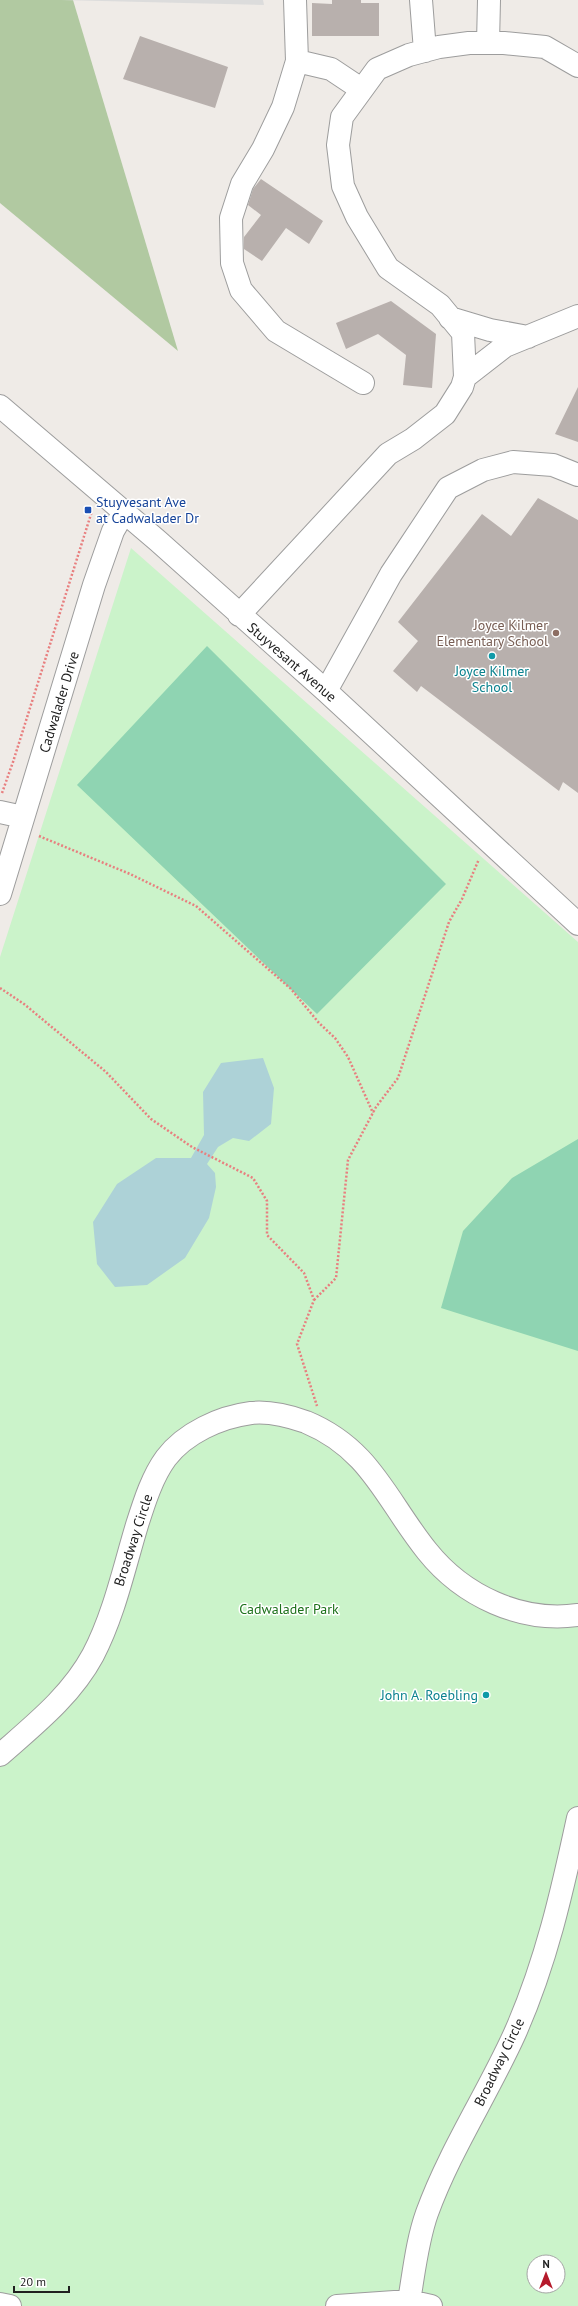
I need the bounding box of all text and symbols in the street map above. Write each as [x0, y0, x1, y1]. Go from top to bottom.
place label: Stuyvesant Ave at Cadwalader Dr [96, 493, 199, 527]
marker: Stuyvesant Ave at Cadwalader Dr [83, 505, 93, 515]
place label: Joyce Kilmer Elementary School [436, 616, 548, 650]
street label: Stuyvesant Avenue [244, 618, 340, 706]
marker: Joyce Kilmer Elementary School [551, 628, 561, 638]
street label: Cadwalader Drive [35, 649, 83, 755]
marker: Joyce Kilmer School [487, 651, 497, 661]
place label: Joyce Kilmer School [454, 662, 529, 696]
street label: Broadway Circle [110, 1492, 156, 1588]
park label: Cadwalader Park [239, 1600, 339, 1618]
place label: John A. Roebling [380, 1686, 478, 1704]
marker: John A. Roebling [481, 1690, 491, 1700]
street label: Broadway Circle [470, 2015, 528, 2109]
north arrow [526, 2254, 566, 2294]
text: N [542, 2257, 550, 2271]
scale bar [14, 2268, 69, 2294]
text: 20 m [20, 2274, 46, 2289]

